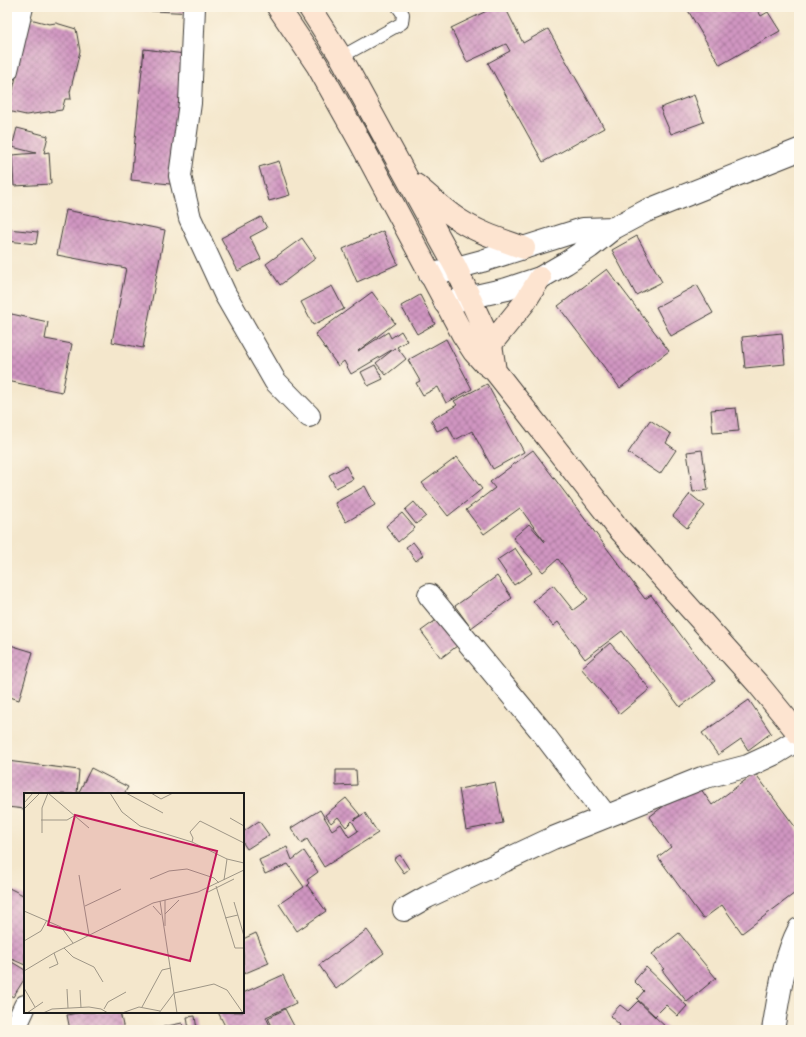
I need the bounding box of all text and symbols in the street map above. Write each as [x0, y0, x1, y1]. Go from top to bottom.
inset map [24, 793, 244, 1013]

